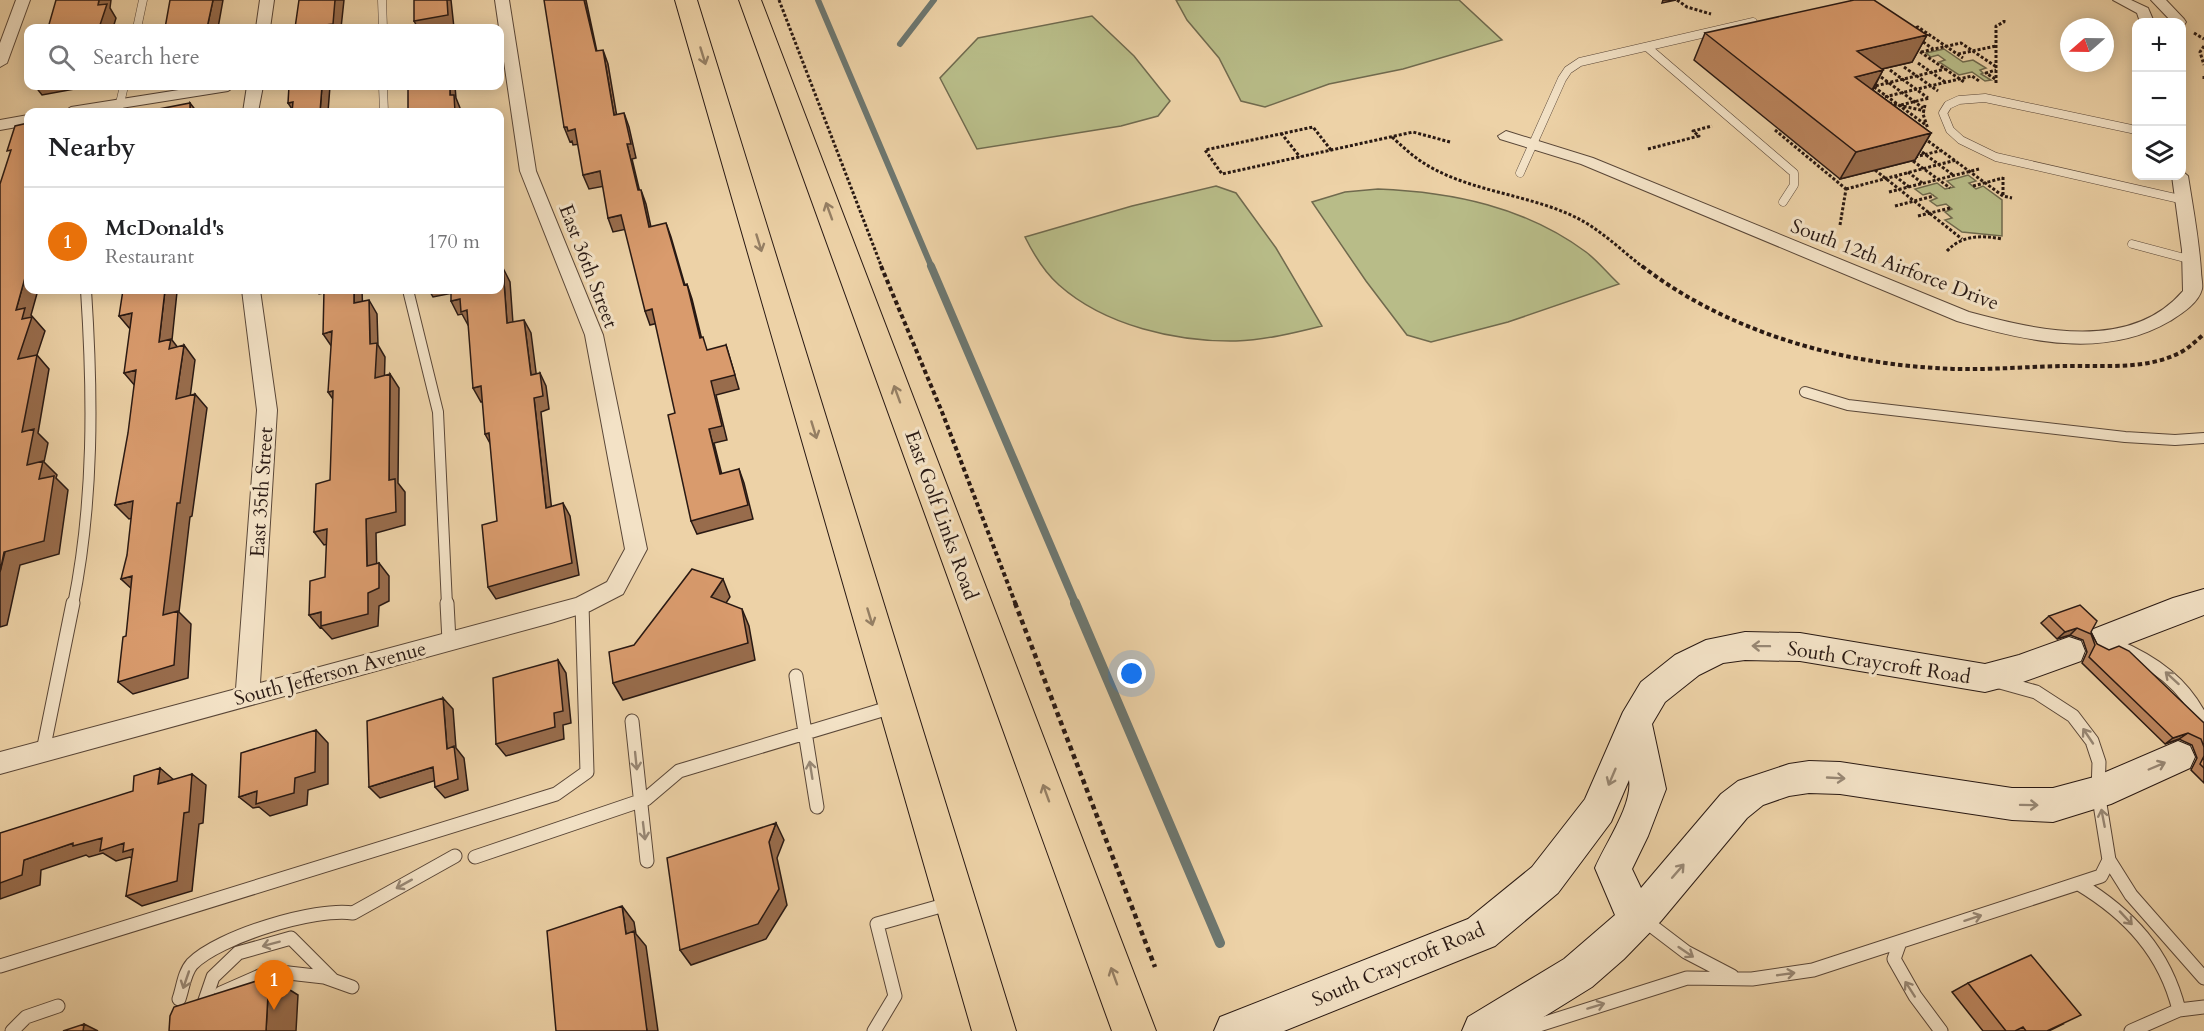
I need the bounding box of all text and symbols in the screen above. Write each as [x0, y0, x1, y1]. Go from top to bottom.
north arrow [2060, 18, 2114, 72]
map controls [2132, 18, 2186, 180]
button: + [2132, 18, 2186, 72]
search box [24, 24, 504, 90]
icon: search [45, 41, 78, 74]
text: Search here [93, 42, 200, 72]
one-way arrow [698, 46, 709, 65]
button: − [2132, 72, 2186, 126]
button: layers [2132, 126, 2186, 180]
text: Nearby [48, 130, 136, 165]
street label: East 36th Street [553, 200, 625, 333]
one-way arrow [823, 202, 834, 221]
street label: South 12th Airforce Drive [1787, 212, 2003, 317]
text: McDonald's [105, 213, 224, 243]
text: 1 [62, 228, 73, 255]
text: 170 m [427, 228, 480, 255]
one-way arrow [754, 233, 765, 252]
text: Restaurant [105, 243, 194, 270]
one-way arrow [891, 385, 902, 404]
one-way arrow [809, 420, 820, 439]
street label: East 35th Street [243, 425, 280, 558]
street label: East Golf Links Road [898, 427, 985, 604]
one-way arrow [865, 607, 876, 626]
street label: South Jefferson Avenue [231, 635, 429, 712]
street label: South Craycroft Road [1785, 635, 1973, 690]
one-way arrow [1752, 640, 1772, 652]
your location [1117, 659, 1146, 688]
one-way arrow [2164, 671, 2179, 685]
one-way arrow [2081, 728, 2093, 745]
one-way arrow [631, 750, 642, 770]
one-way arrow [2148, 760, 2166, 771]
one-way arrow [806, 761, 817, 780]
one-way arrow [1606, 767, 1617, 785]
one-way arrow [1826, 773, 1846, 784]
one-way arrow [1039, 784, 1050, 803]
one-way arrow [2019, 799, 2039, 810]
one-way arrow [2097, 809, 2108, 829]
one-way arrow [638, 820, 649, 840]
one-way arrow [1671, 864, 1685, 879]
one-way arrow [396, 878, 413, 890]
one-way arrow [2119, 911, 2133, 926]
one-way arrow [1963, 912, 1982, 923]
street label: South Craycroft Road [1308, 916, 1489, 1013]
one-way arrow [262, 938, 281, 950]
one-way arrow [1677, 945, 1694, 958]
pin: 1 [254, 960, 294, 1010]
one-way arrow [1107, 967, 1118, 986]
one-way arrow [1776, 968, 1795, 979]
one-way arrow [179, 970, 190, 989]
one-way arrow [1904, 981, 1916, 998]
one-way arrow [1586, 1000, 1605, 1011]

